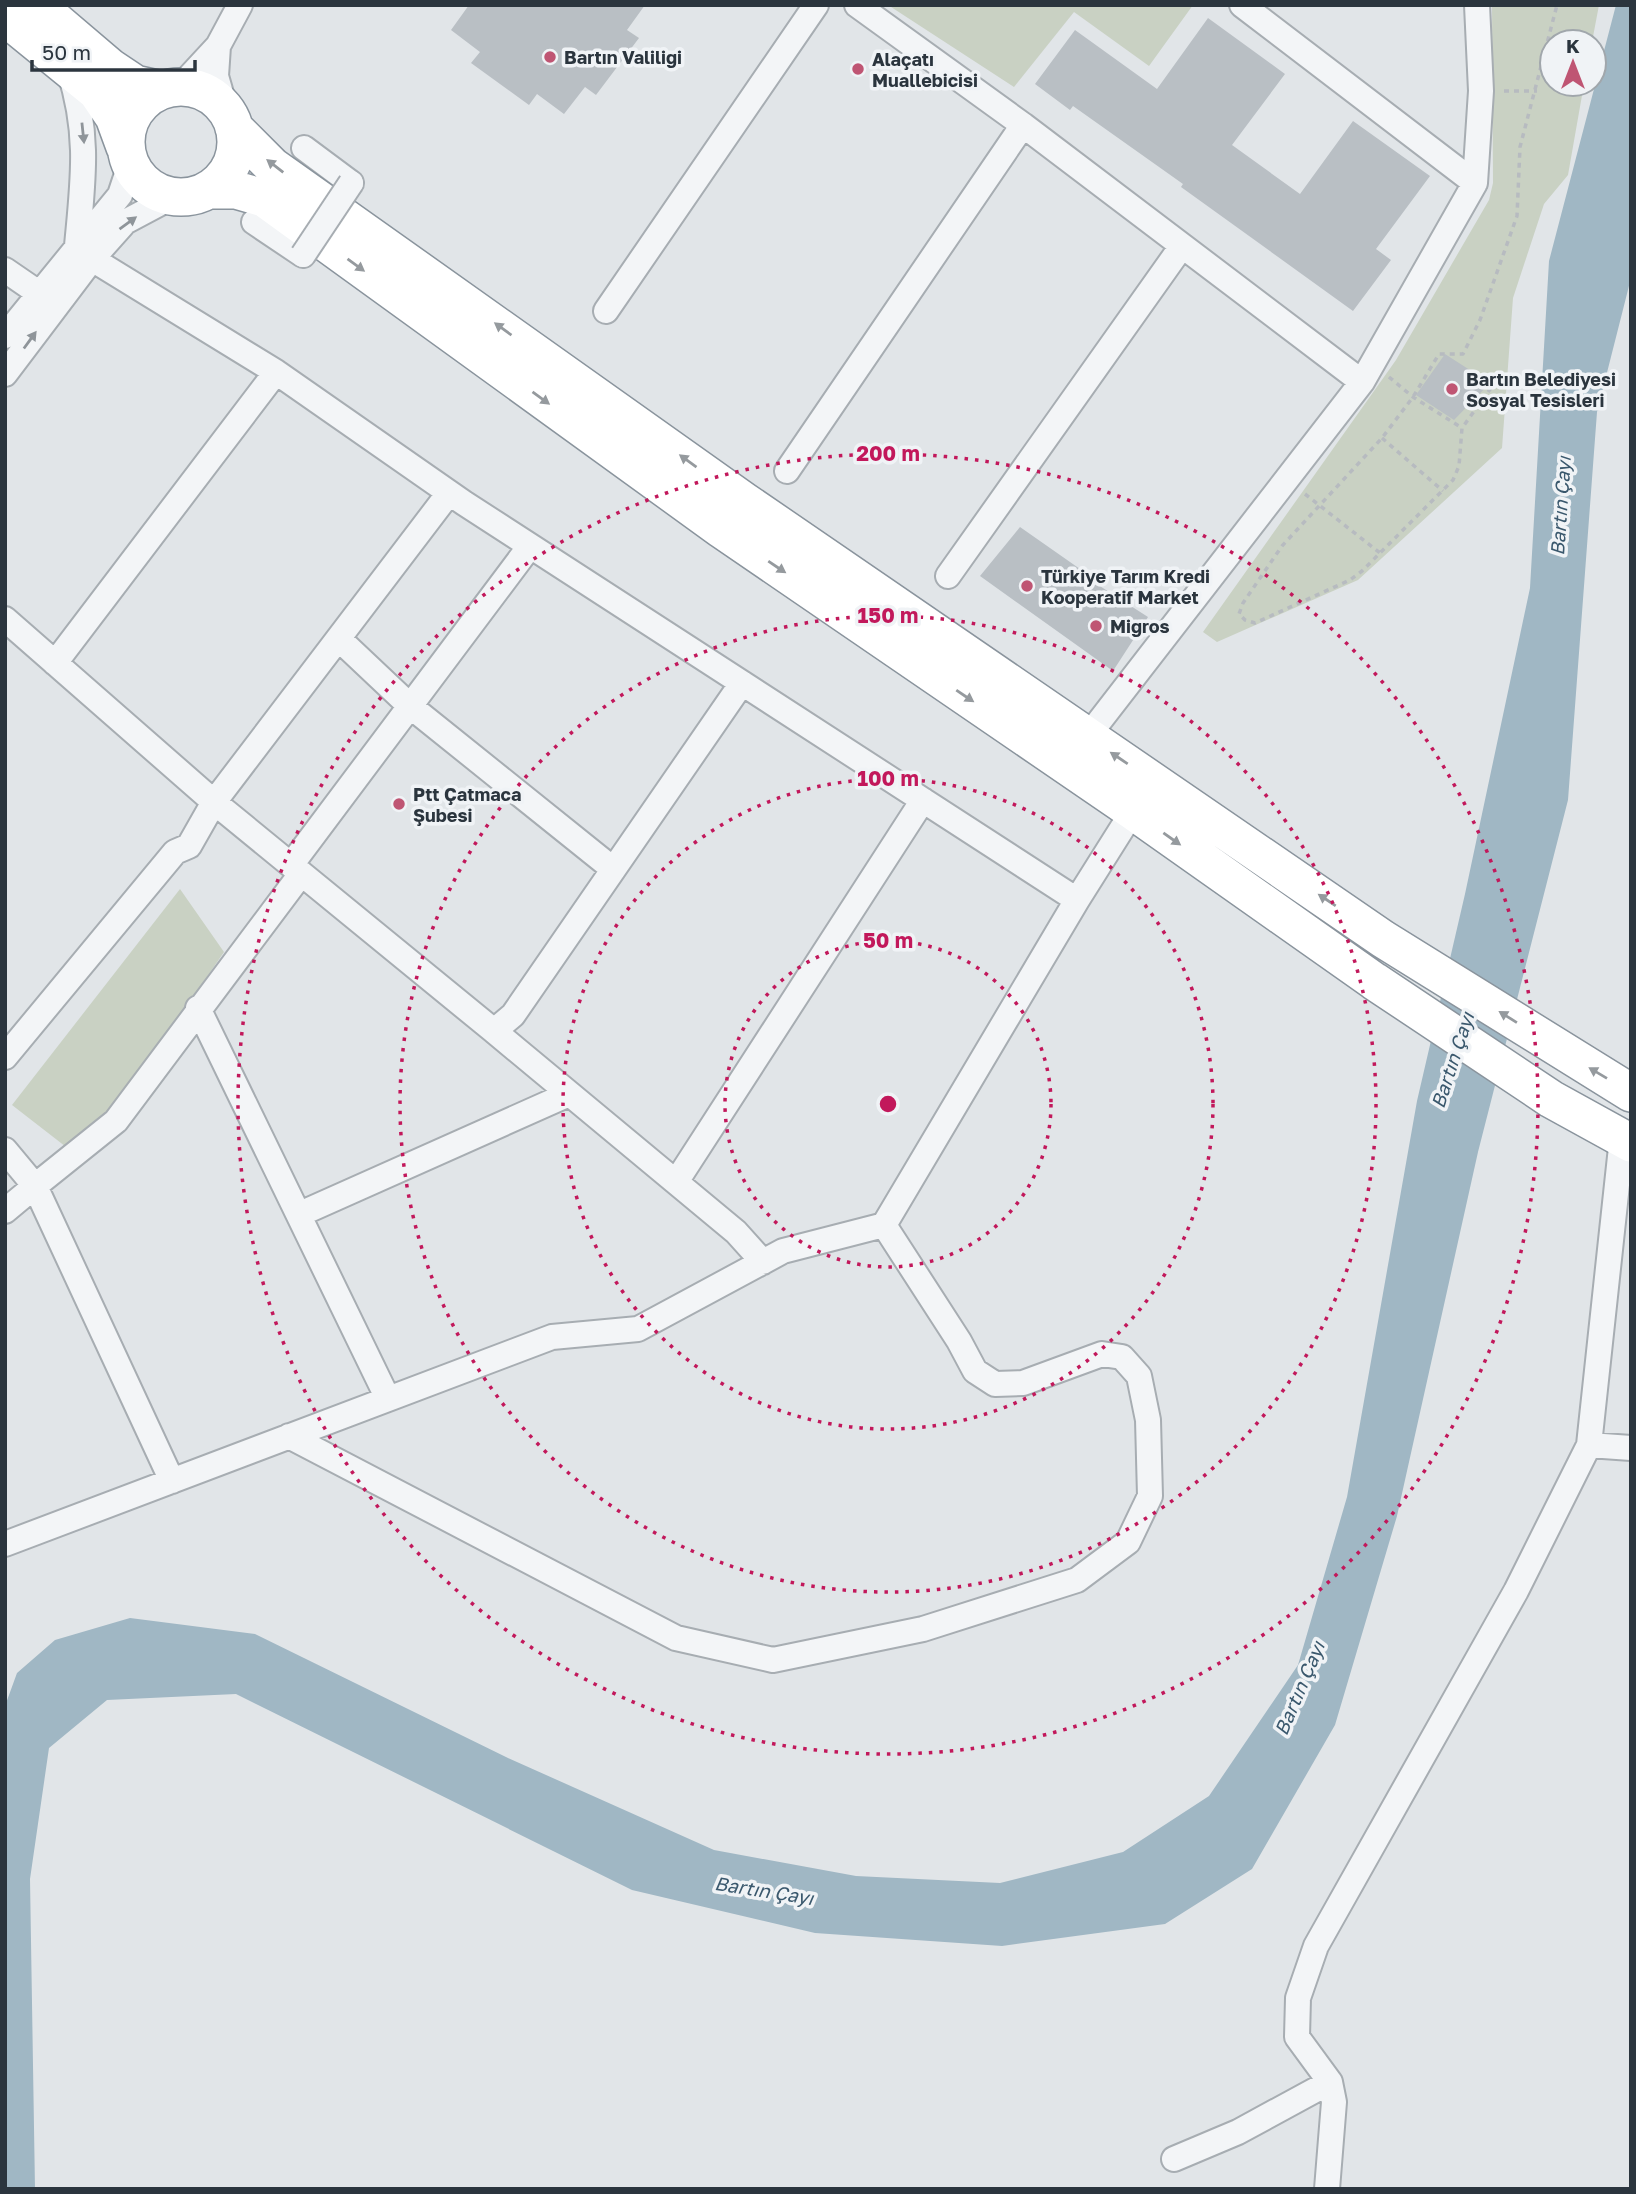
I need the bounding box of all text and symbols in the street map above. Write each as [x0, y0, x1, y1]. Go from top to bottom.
scale bar [32, 28, 194, 72]
north arrow [1538, 28, 1608, 98]
text: K [1566, 34, 1580, 57]
text: 50 m [42, 39, 91, 65]
place label: Bartın Valiliği [564, 46, 682, 68]
place label: Alaçatı Muallebicisi [872, 48, 978, 91]
marker: Bartın Valiliği [542, 49, 558, 65]
marker: Alaçatı Muallebicisi [850, 61, 866, 77]
one-way arrow [78, 122, 89, 144]
one-way arrow [266, 159, 284, 174]
one-way arrow [119, 216, 137, 230]
one-way arrow [347, 258, 365, 272]
one-way arrow [494, 322, 512, 336]
one-way arrow [23, 331, 37, 350]
place label: Bartın Belediyesi Sosyal Tesisleri [1466, 368, 1616, 411]
marker: Bartın Belediyesi Sosyal Tesisleri [1444, 381, 1460, 397]
one-way arrow [531, 391, 549, 406]
text: 200 m [856, 440, 920, 466]
one-way arrow [679, 454, 697, 468]
water label: Bartın Çayı [1545, 455, 1575, 556]
one-way arrow [768, 560, 786, 574]
place label: Türkiye Tarım Kredi Kooperatif Market [1041, 565, 1210, 608]
marker: Türkiye Tarım Kredi Kooperatif Market [1019, 578, 1035, 594]
text: 150 m [858, 602, 918, 628]
place label: Migros [1110, 615, 1170, 637]
marker: Migros [1088, 618, 1104, 634]
one-way arrow [956, 689, 974, 703]
one-way arrow [1110, 751, 1128, 765]
text: 100 m [857, 765, 919, 791]
place label: Ptt Çatmaca Şubesi [413, 783, 521, 826]
marker: Ptt Çatmaca Şubesi [391, 796, 407, 812]
one-way arrow [1163, 832, 1181, 846]
one-way arrow [1318, 893, 1336, 907]
text: 50 m [863, 927, 913, 953]
water label: Bartın Çayı [1426, 1008, 1479, 1111]
one-way arrow [1499, 1011, 1518, 1024]
one-way arrow [1589, 1067, 1608, 1080]
centre of rings [876, 1092, 900, 1116]
water label: Bartın Çayı [1269, 1637, 1329, 1738]
water label: Bartın Çayı [713, 1871, 816, 1909]

